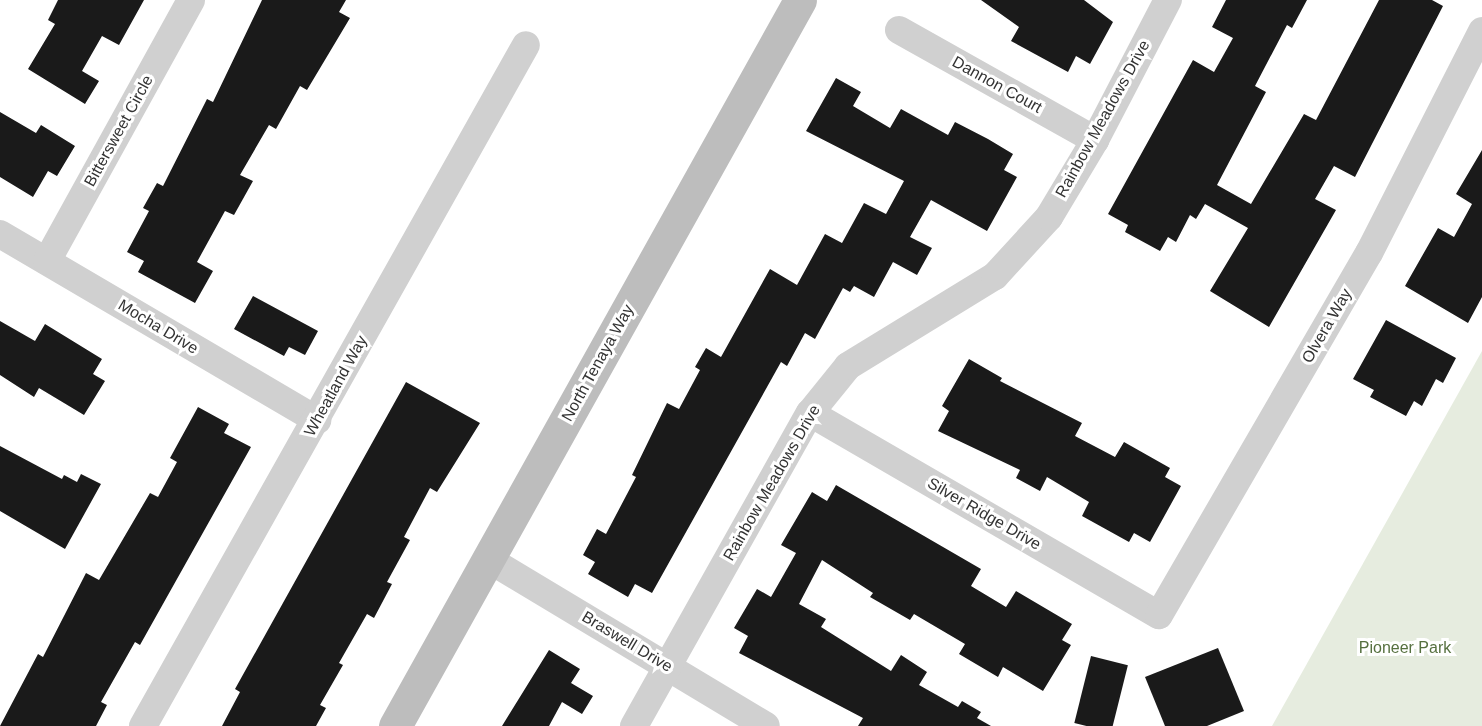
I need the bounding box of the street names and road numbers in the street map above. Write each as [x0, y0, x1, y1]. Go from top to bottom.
street label: Rainbow Meadows Drive [1052, 37, 1154, 201]
street label: Dannon Court [949, 52, 1045, 118]
street label: Bittersweet Circle [80, 72, 158, 190]
street label: Olvera Way [1298, 285, 1356, 367]
street label: Mocha Drive [115, 296, 201, 358]
street label: North Tenaya Way [558, 301, 638, 425]
street label: Wheatland Way [300, 332, 372, 440]
street label: Rainbow Meadows Drive [719, 402, 825, 564]
street label: Silver Ridge Drive [924, 474, 1044, 554]
street label: Braswell Drive [578, 607, 676, 677]

